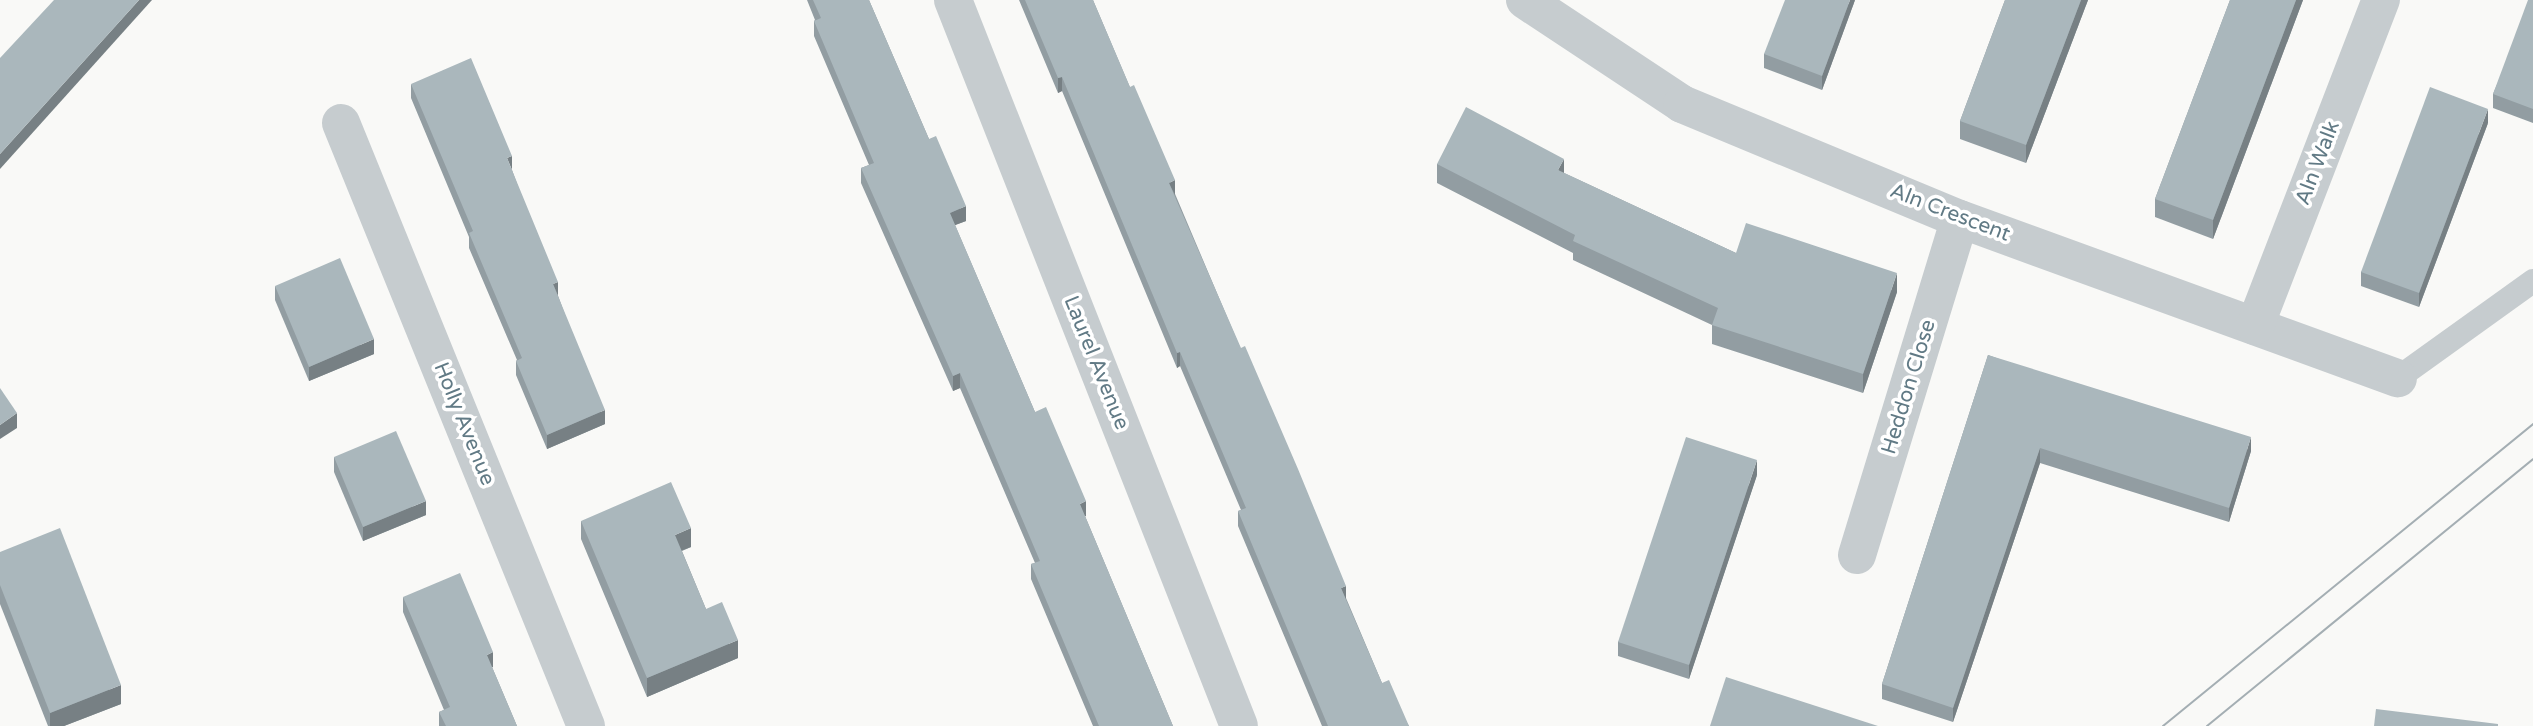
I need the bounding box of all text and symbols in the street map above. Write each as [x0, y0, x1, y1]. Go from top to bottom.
street label: Aln Walk [2290, 117, 2346, 209]
street label: Aln Crescent [1886, 179, 2014, 247]
street label: Laurel Avenue [1058, 292, 1134, 434]
street label: Heddon Close [1877, 317, 1941, 457]
street label: Holly Avenue [428, 359, 500, 489]

